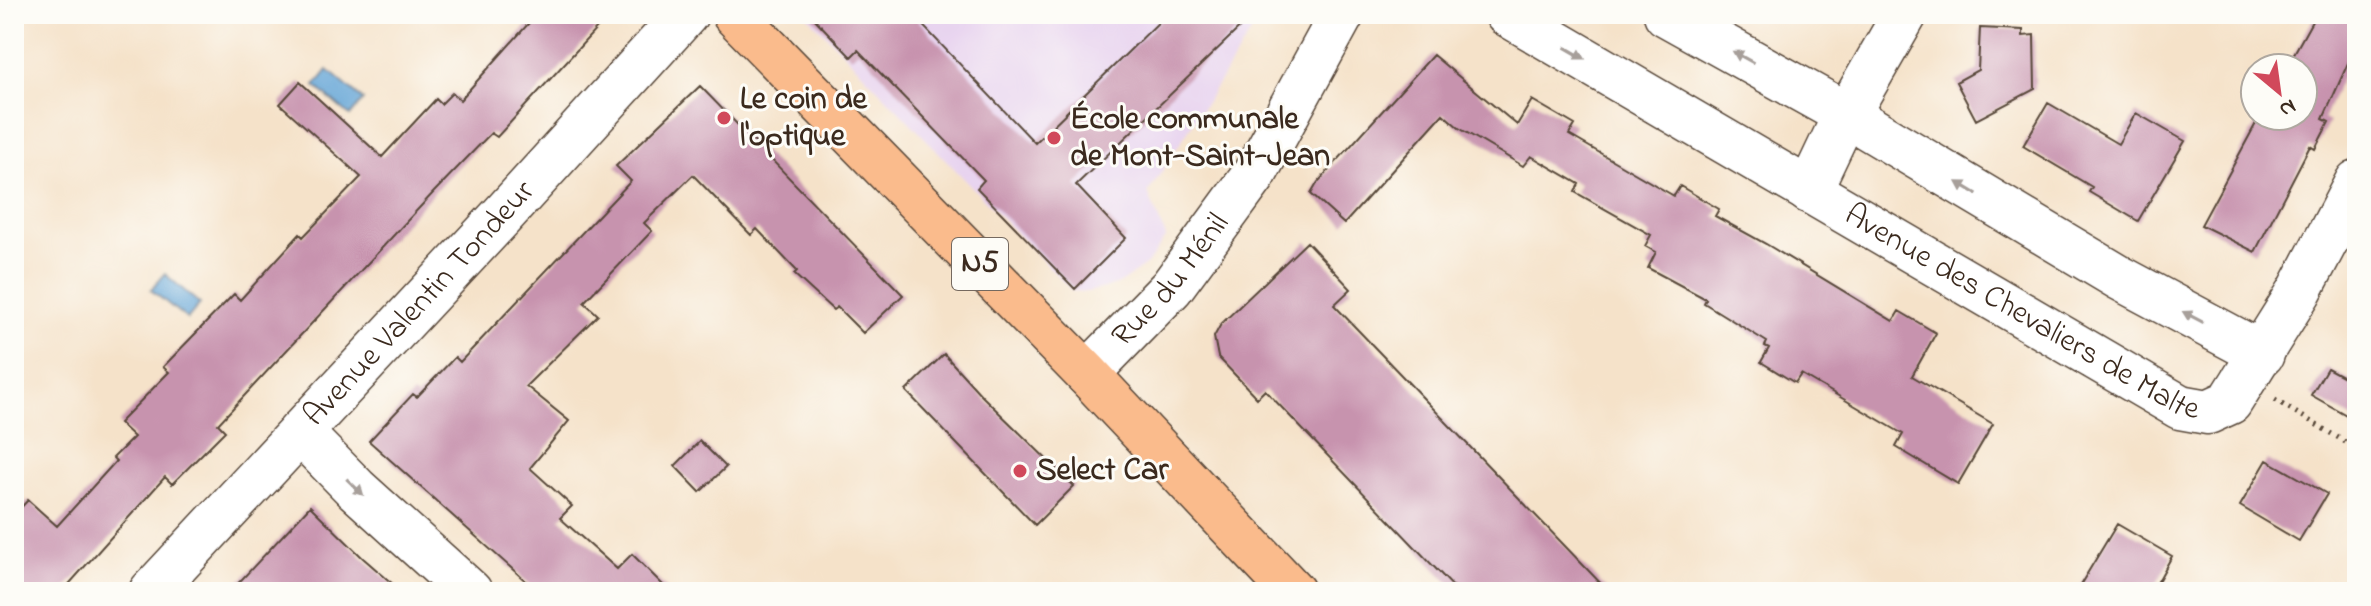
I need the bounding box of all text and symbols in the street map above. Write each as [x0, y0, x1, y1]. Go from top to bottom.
one-way arrow [1564, 46, 1586, 60]
one-way arrow [1731, 50, 1754, 64]
north arrow [2239, 52, 2319, 132]
place label: Le coin de l'optique [740, 77, 869, 161]
text: N [2273, 89, 2301, 124]
place label: École communale de Mont-Saint-Jean [1070, 97, 1330, 181]
marker: Le coin de l'optique [715, 109, 733, 127]
marker: École communale de Mont-Saint-Jean [1045, 129, 1063, 147]
street label: Avenue Valentin Tondeur [293, 170, 547, 438]
one-way arrow [1956, 182, 1978, 196]
street label: Avenue des Chevaliers de Malte [1835, 192, 2203, 434]
street label: Rue du Ménil [1101, 204, 1242, 359]
road number: N5 [952, 238, 1008, 290]
one-way arrow [2181, 310, 2204, 324]
place label: Select Car [1036, 448, 1169, 495]
marker: Select Car [1011, 462, 1029, 480]
one-way arrow [345, 478, 364, 496]

